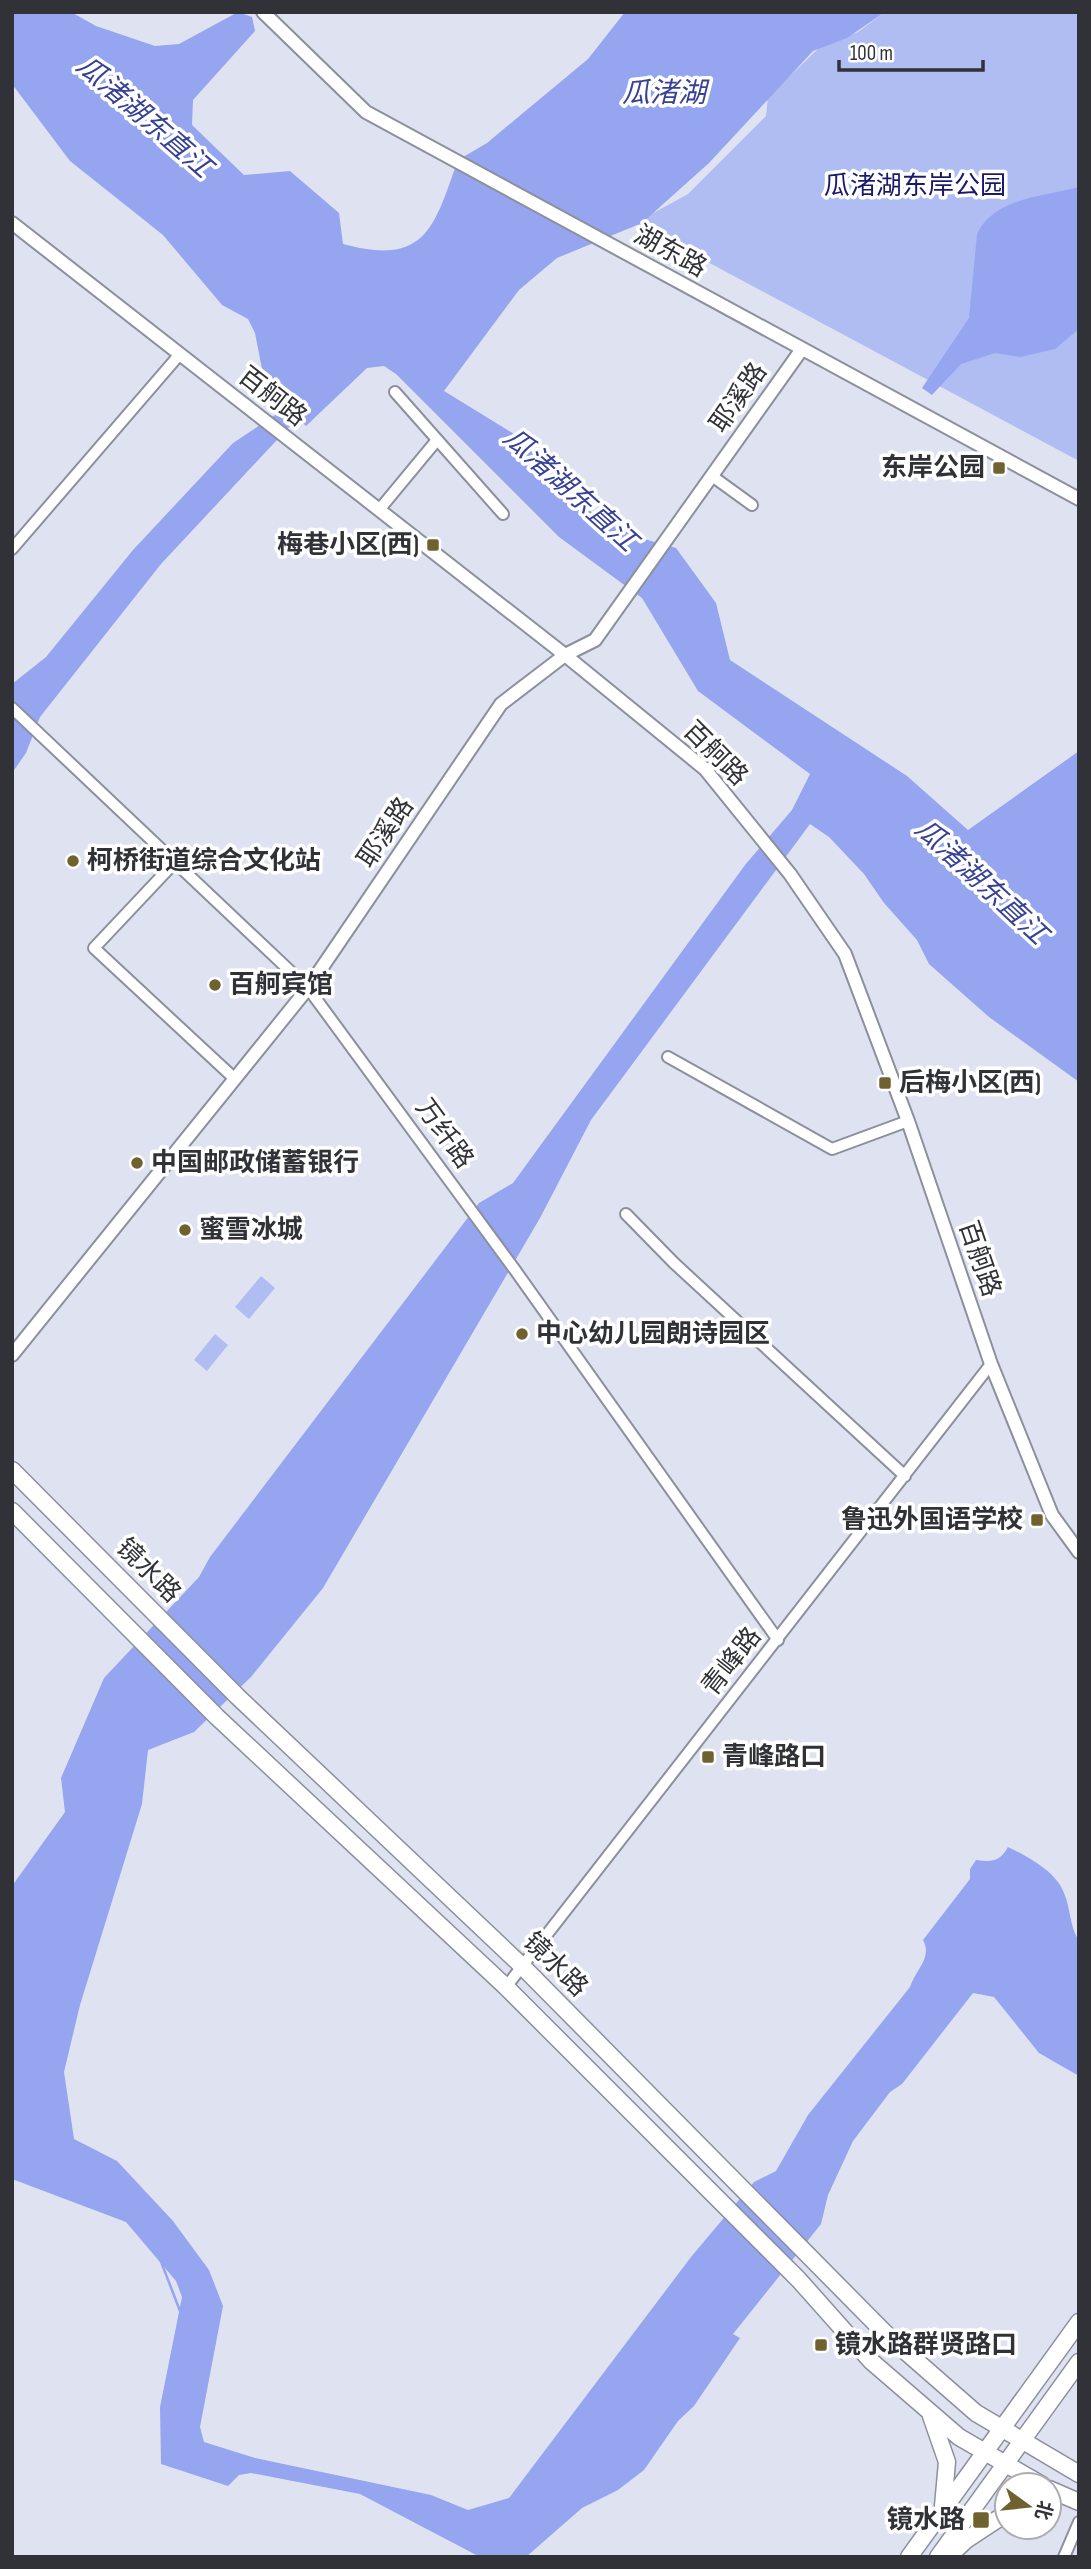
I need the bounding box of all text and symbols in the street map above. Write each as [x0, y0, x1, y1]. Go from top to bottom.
scale bar [839, 28, 982, 72]
text: 100 m [850, 41, 893, 66]
water label: 瓜渚湖东直江 [70, 49, 220, 187]
water label: 瓜渚湖 [622, 77, 710, 110]
park label: 瓜渚湖东岸公园 [824, 171, 1006, 202]
street label: 湖东路 [628, 220, 712, 284]
street label: 耶溪路 [704, 357, 774, 439]
street label: 百舸路 [232, 361, 312, 433]
water label: 瓜渚湖东直江 [497, 422, 646, 560]
place label: 东岸公园 [881, 453, 985, 484]
marker: 东岸公园 [991, 460, 1007, 476]
place label: 梅巷小区(西) [277, 530, 419, 561]
marker: 梅巷小区(西) [425, 537, 441, 553]
street label: 百舸路 [676, 715, 754, 793]
street label: 耶溪路 [351, 792, 421, 874]
water label: 瓜渚湖东直江 [908, 813, 1056, 953]
place label: 柯桥街道综合文化站 [87, 846, 321, 877]
marker: 柯桥街道综合文化站 [65, 853, 81, 869]
place label: 百舸宾馆 [229, 970, 333, 1001]
marker: 百舸宾馆 [207, 977, 223, 993]
place label: 后梅小区(西) [899, 1068, 1041, 1099]
marker: 后梅小区(西) [877, 1075, 893, 1091]
street label: 万纤路 [409, 1093, 479, 1175]
place label: 中国邮政储蓄银行 [151, 1148, 359, 1179]
marker: 中国邮政储蓄银行 [129, 1155, 145, 1171]
place label: 蜜雪冰城 [199, 1215, 303, 1246]
street label: 百舸路 [952, 1217, 1006, 1301]
marker: 蜜雪冰城 [177, 1222, 193, 1238]
place label: 中心幼儿园朗诗园区 [536, 1319, 770, 1350]
marker: 中心幼儿园朗诗园区 [514, 1326, 530, 1342]
place label: 鲁迅外国语学校 [841, 1505, 1023, 1536]
marker: 鲁迅外国语学校 [1029, 1512, 1045, 1528]
street label: 镜水路 [109, 1532, 187, 1610]
street label: 青峰路 [696, 1622, 768, 1702]
place label: 青峰路口 [722, 1742, 826, 1773]
marker: 青峰路口 [700, 1749, 716, 1765]
street label: 镜水路 [516, 1926, 594, 2004]
place label: 镜水路群贤路口 [835, 2330, 1017, 2361]
marker: 镜水路群贤路口 [813, 2337, 829, 2353]
north arrow [993, 2471, 1063, 2541]
text: 北 [1029, 2498, 1057, 2522]
place label: 镜水路 [887, 2505, 965, 2536]
marker: 镜水路 [971, 2510, 991, 2530]

